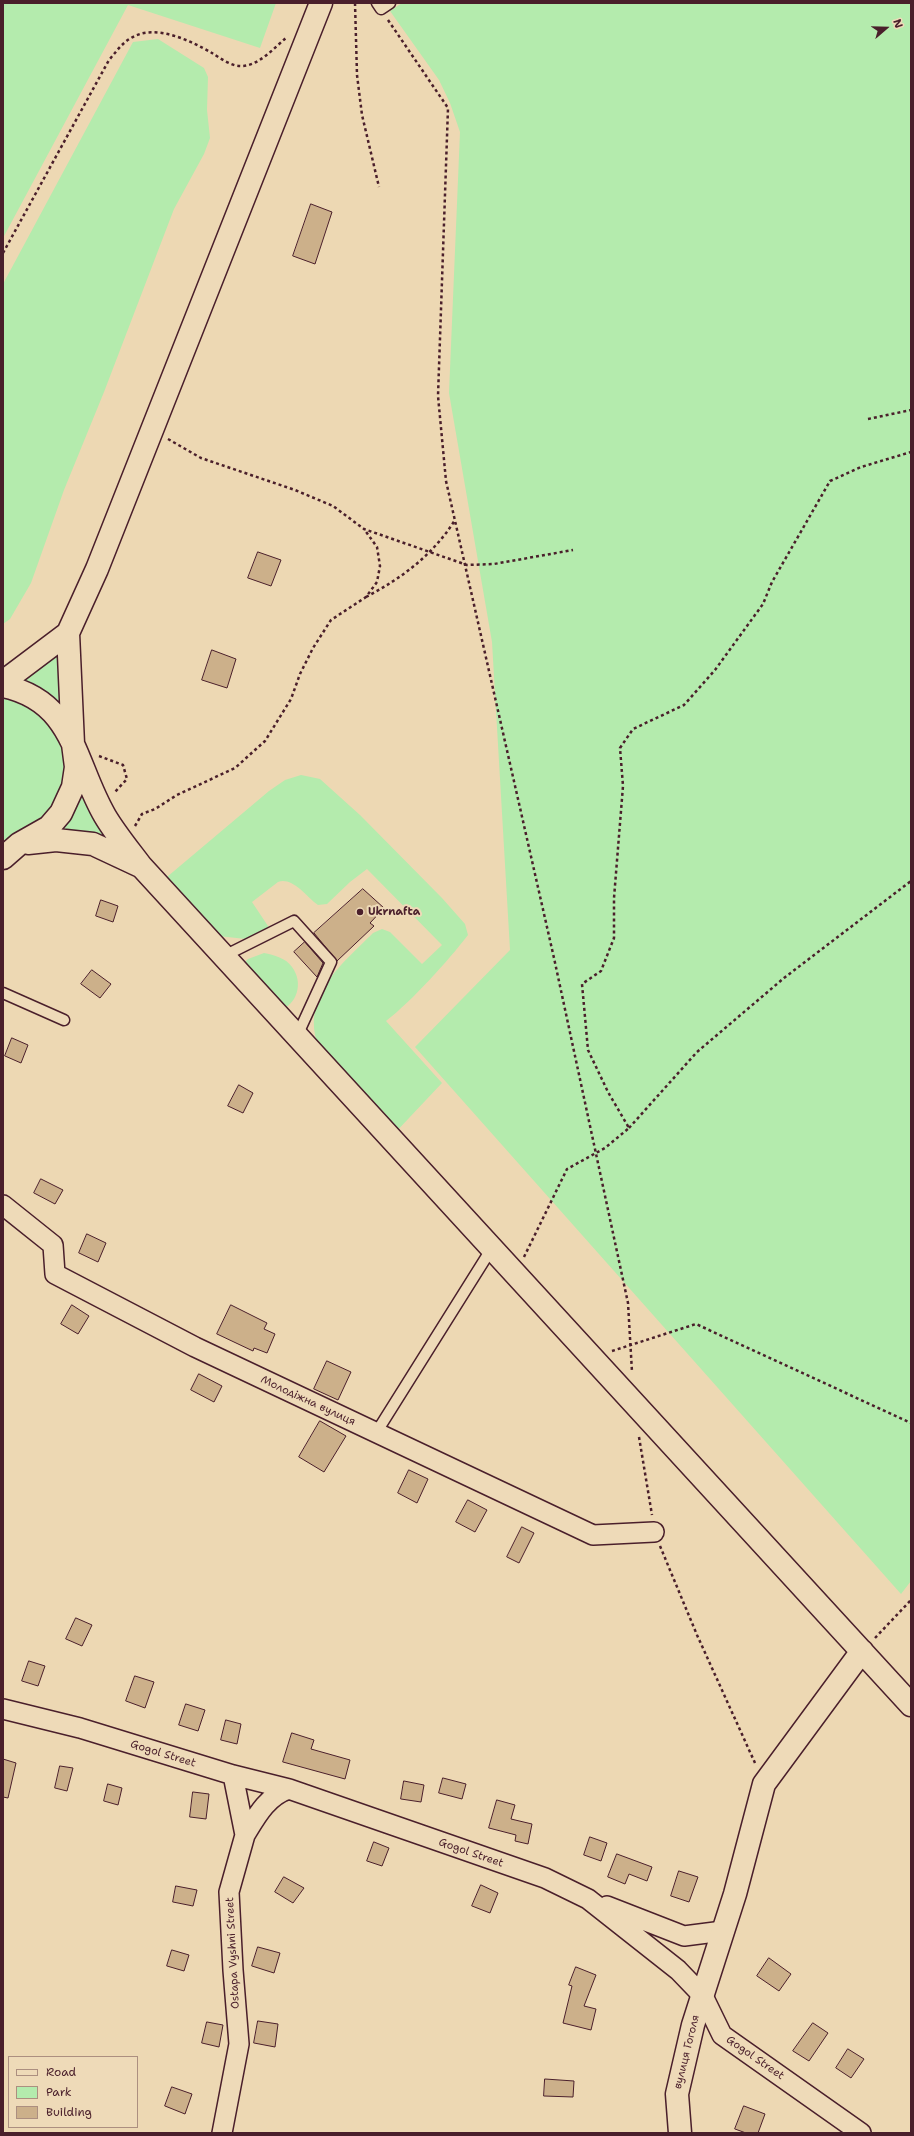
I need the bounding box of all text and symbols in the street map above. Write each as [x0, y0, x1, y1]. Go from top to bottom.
north arrow [866, 8, 906, 48]
text: N [889, 17, 906, 30]
place label: Ukrnafta [368, 905, 420, 919]
marker: Ukrnafta [355, 907, 365, 917]
street label: Молодіжна вулиця [259, 1373, 357, 1429]
street label: Gogol Street [129, 1738, 197, 1770]
street label: Gogol Street [437, 1836, 505, 1870]
street label: Ostapa Vyshni Street [223, 1897, 243, 2009]
street label: вулиця Гоголя [671, 2013, 703, 2091]
street label: Gogol Street [723, 2033, 787, 2083]
legend [8, 2056, 138, 2128]
text: Road [46, 2064, 76, 2080]
text: Park [46, 2084, 72, 2100]
text: Building [46, 2104, 92, 2120]

